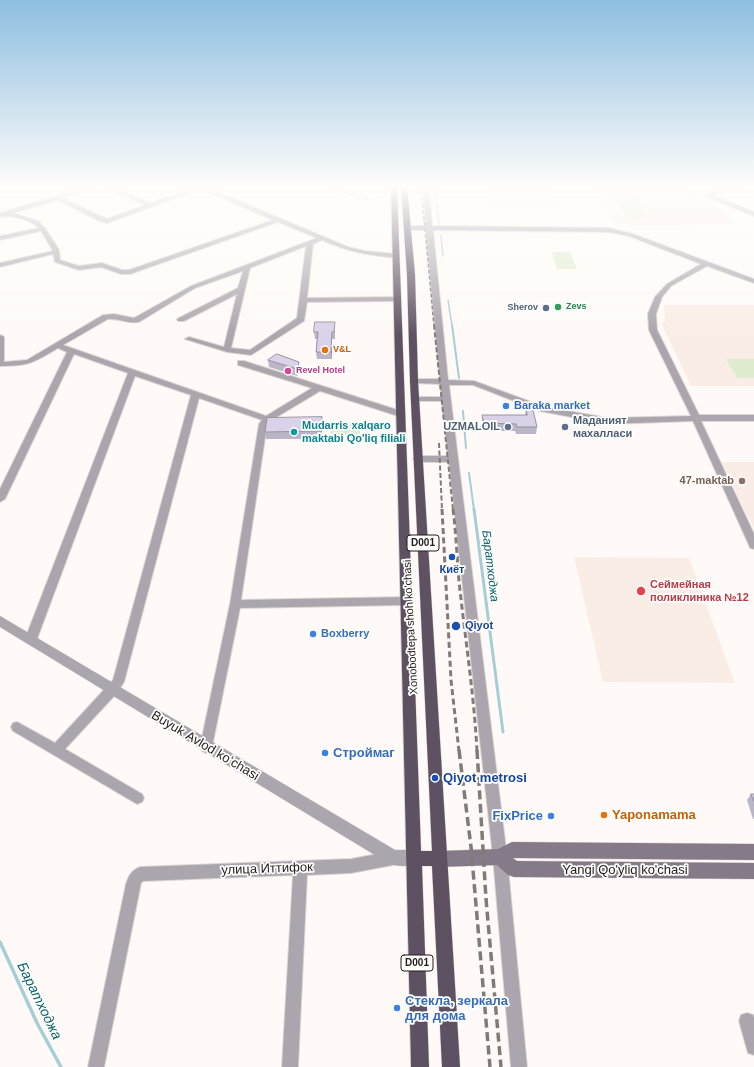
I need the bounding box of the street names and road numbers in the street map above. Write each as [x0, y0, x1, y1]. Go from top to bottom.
road number: D001 [407, 535, 439, 551]
street label: Xonobodtepa shoh ko'chasi [401, 559, 421, 695]
street label: Buyuk Avlod koʻchasi [148, 708, 262, 784]
street label: улица Иттифок [221, 860, 313, 878]
street label: Yangi Qo'yliq ko'chasi [562, 862, 688, 878]
road number: D001 [401, 955, 433, 971]

